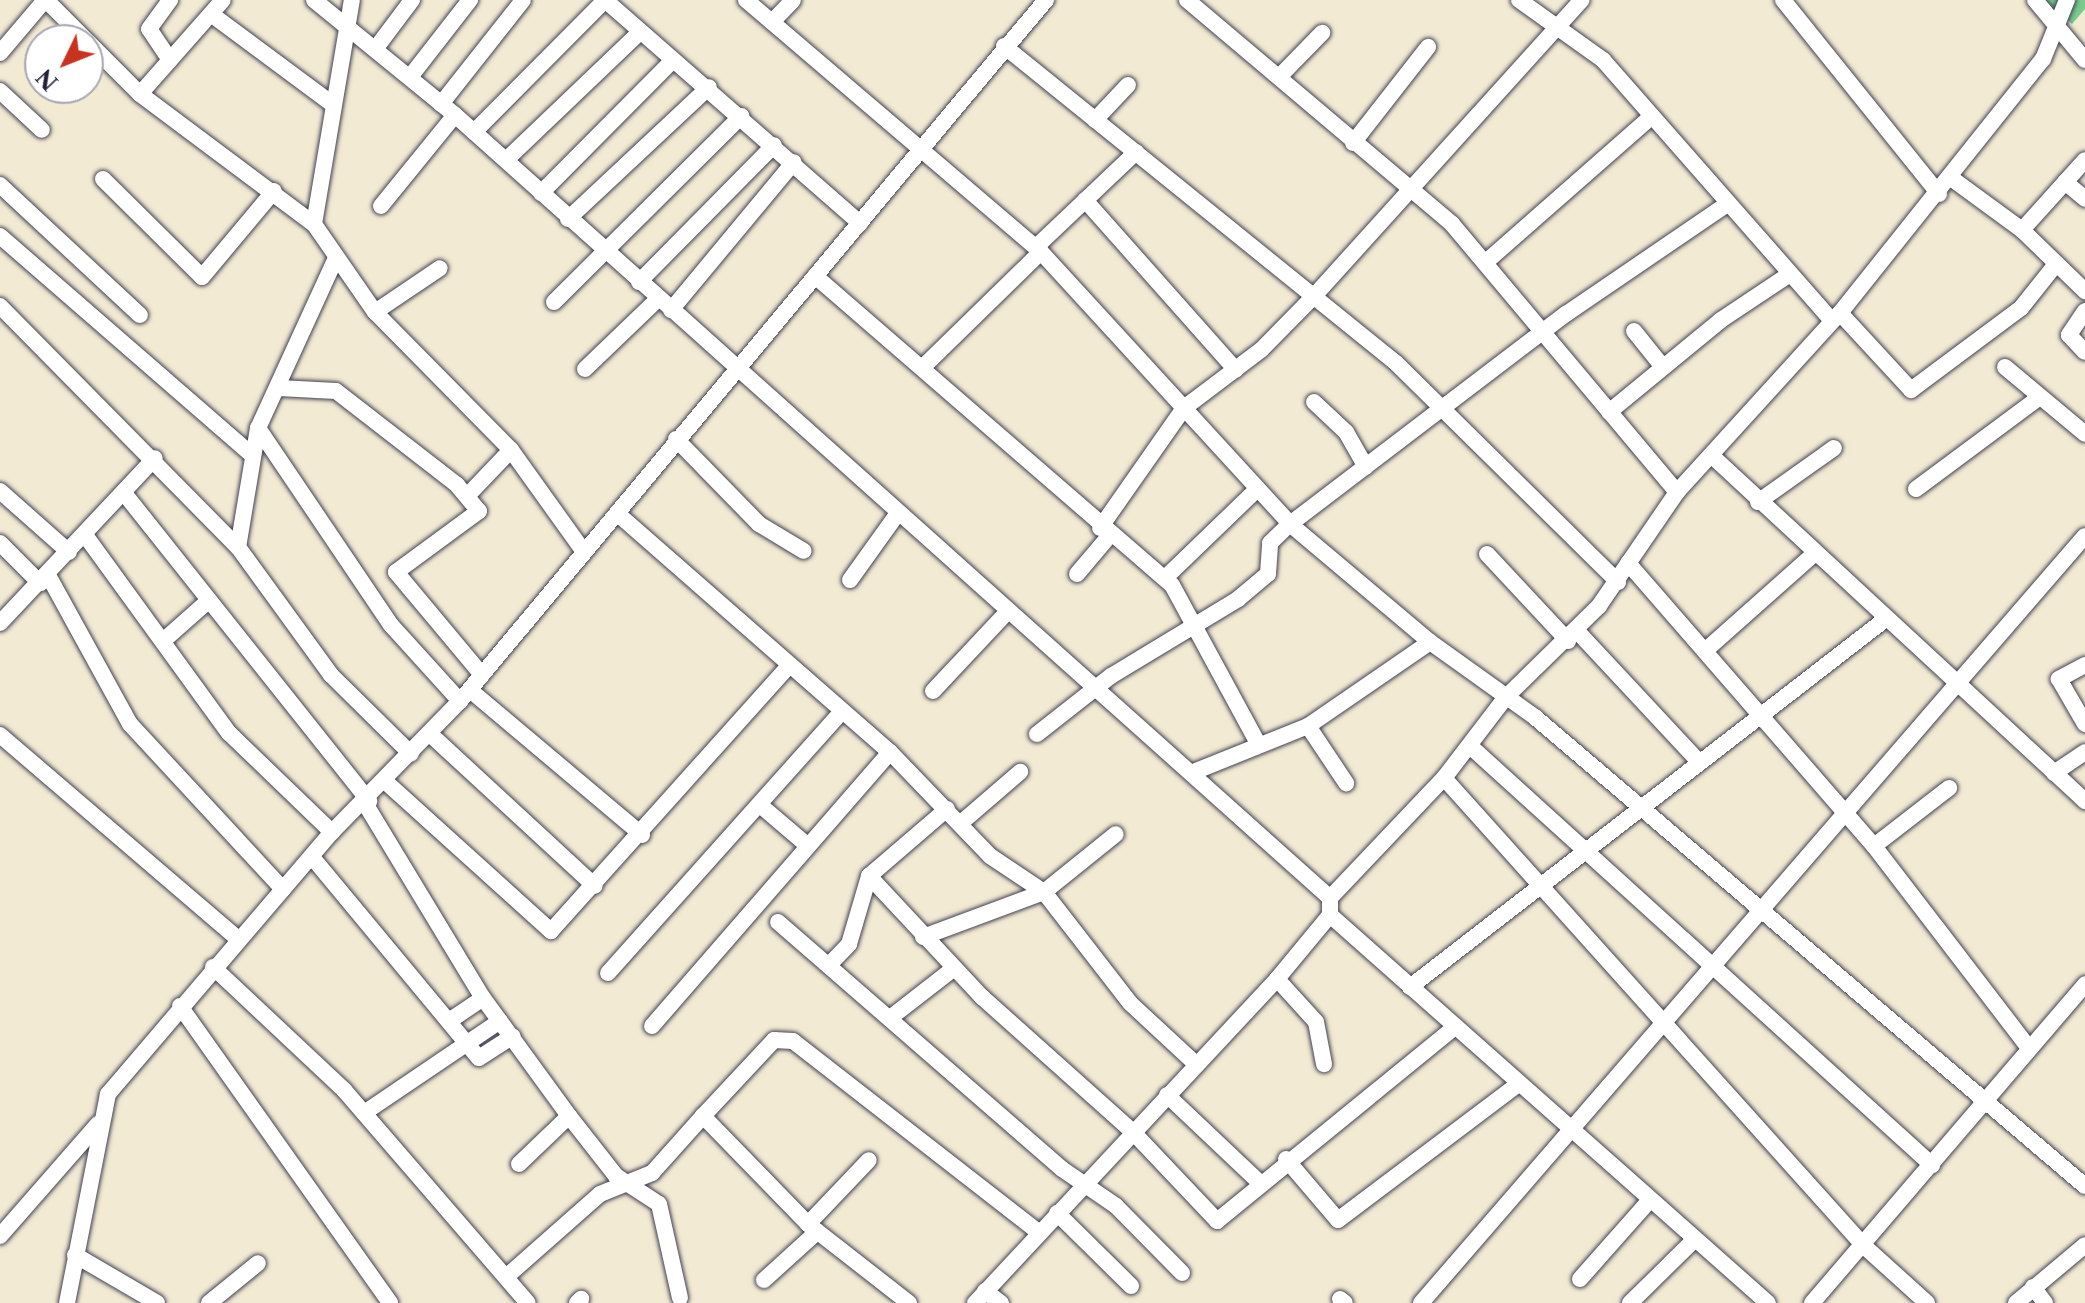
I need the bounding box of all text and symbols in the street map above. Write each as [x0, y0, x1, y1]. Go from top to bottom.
north arrow [24, 24, 104, 104]
text: N [31, 63, 64, 96]

